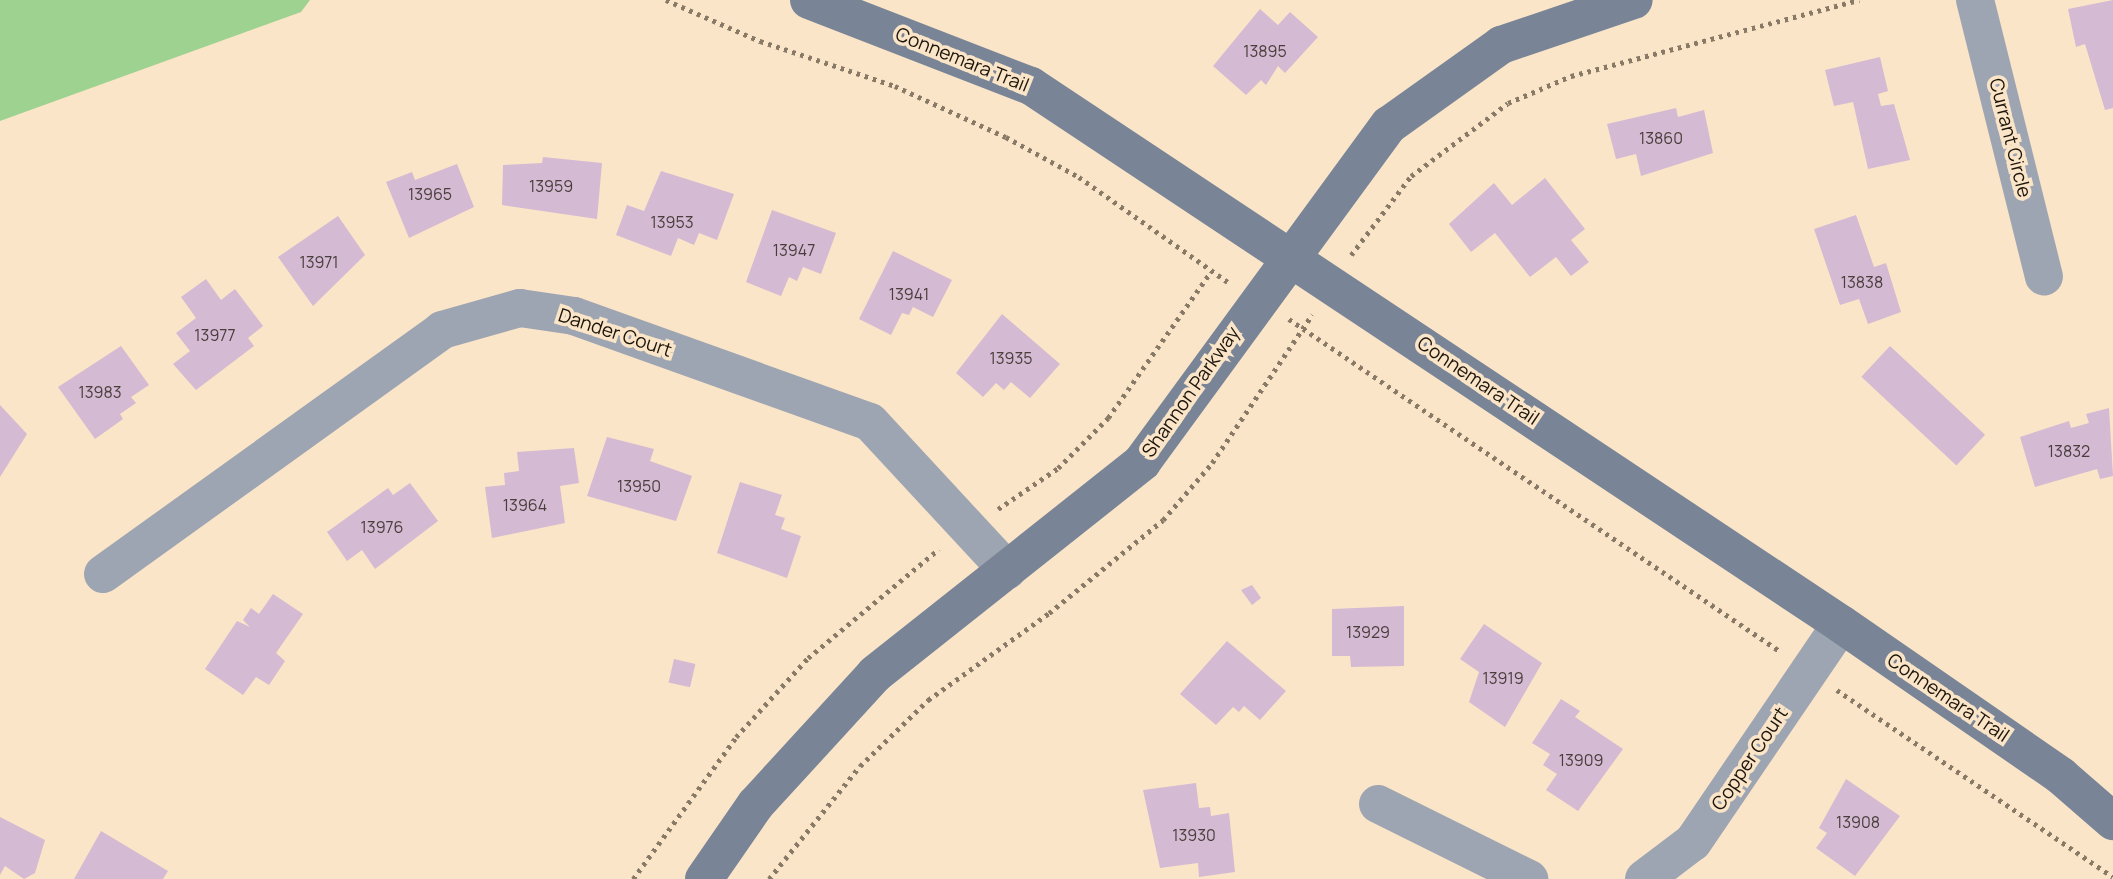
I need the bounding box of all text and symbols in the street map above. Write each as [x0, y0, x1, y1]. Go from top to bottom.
street label: Connemara Trail [892, 23, 1032, 97]
house number: 13895 [1243, 41, 1287, 61]
street label: Currant Circle [1984, 76, 2036, 200]
house number: 13860 [1639, 128, 1683, 148]
house number: 13959 [529, 176, 573, 196]
house number: 13965 [408, 184, 452, 204]
house number: 13953 [650, 212, 694, 232]
house number: 13947 [773, 240, 815, 260]
house number: 13971 [299, 252, 339, 272]
house number: 13838 [1841, 272, 1883, 292]
house number: 13941 [889, 284, 929, 304]
street label: Dander Court [555, 304, 675, 362]
street label: Shannon Parkway [1137, 322, 1245, 462]
house number: 13977 [194, 325, 236, 345]
street label: Connemara Trail [1413, 332, 1543, 430]
house number: 13935 [989, 348, 1033, 368]
house number: 13983 [78, 382, 122, 402]
house number: 13832 [2048, 441, 2090, 461]
house number: 13950 [617, 476, 661, 496]
house number: 13964 [503, 495, 547, 515]
house number: 13976 [361, 517, 403, 537]
house number: 13929 [1346, 622, 1390, 642]
street label: Connemara Trail [1883, 649, 2013, 747]
house number: 13919 [1482, 668, 1524, 688]
street label: Copper Court [1707, 703, 1793, 815]
house number: 13909 [1559, 750, 1603, 770]
house number: 13908 [1836, 812, 1880, 832]
house number: 13930 [1172, 825, 1216, 845]

